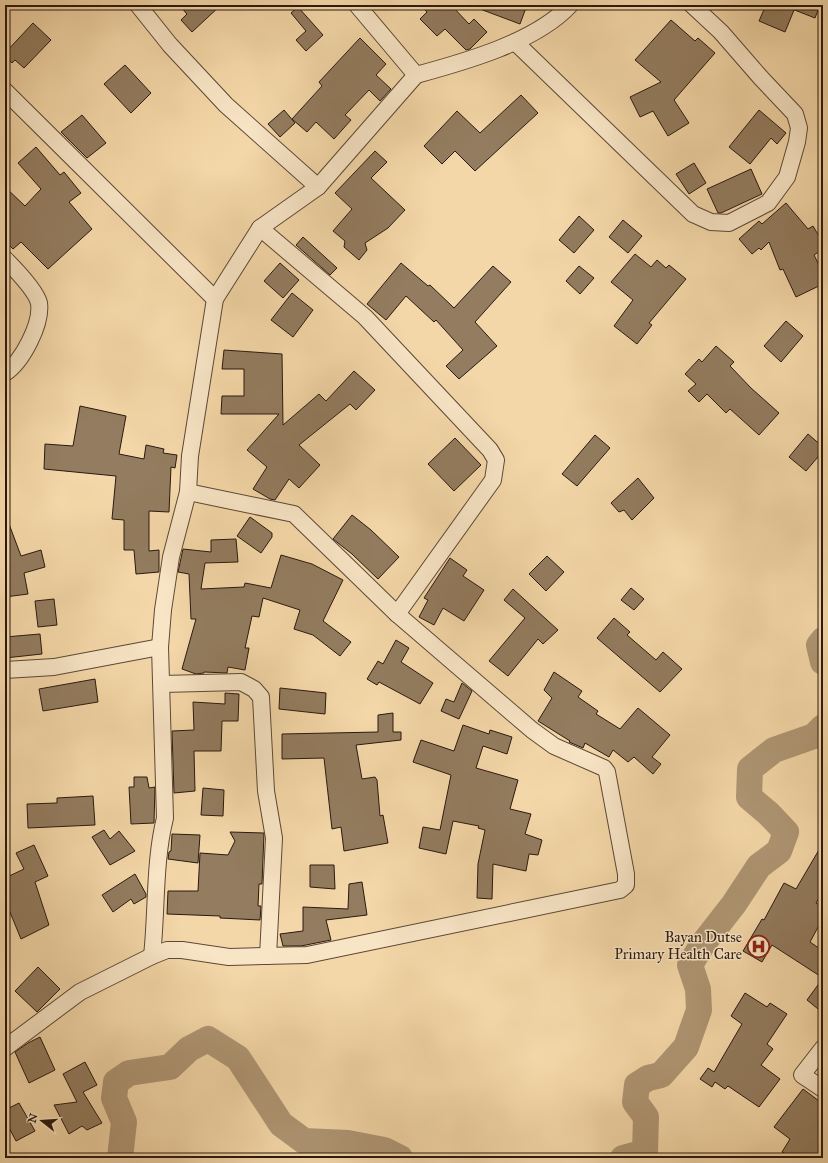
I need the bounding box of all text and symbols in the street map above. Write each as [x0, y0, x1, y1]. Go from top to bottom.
place label: Bayan Dutse Primary Health Care [614, 928, 742, 963]
hospital icon: Bayan Dutse Primary Health Care [745, 933, 771, 959]
north arrow [22, 1101, 62, 1141]
text: N [25, 1111, 41, 1125]

